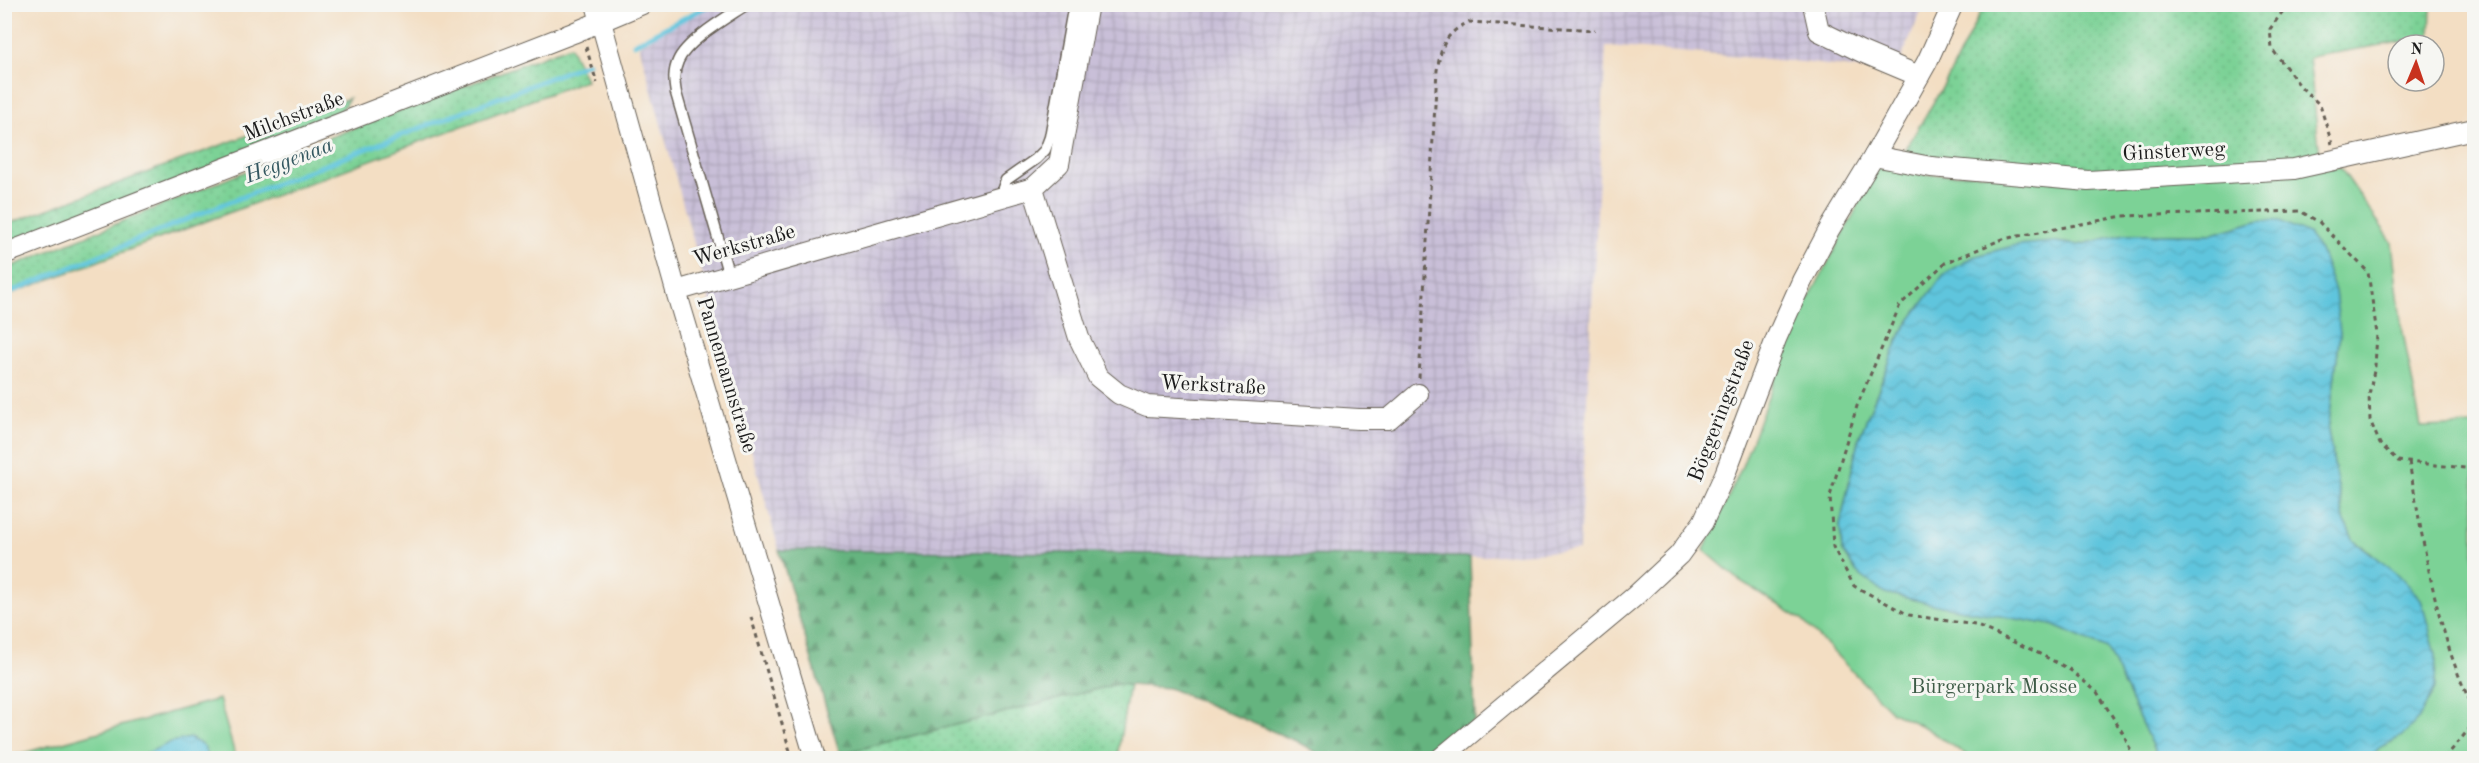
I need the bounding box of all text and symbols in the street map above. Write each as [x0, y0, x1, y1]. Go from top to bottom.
north arrow [2386, 33, 2446, 93]
text: N [2410, 42, 2424, 58]
street label: Milchstraße [241, 88, 347, 146]
water label: Heggenaa [241, 134, 337, 188]
street label: Ginsterweg [2122, 139, 2227, 165]
street label: Werkstraße [690, 221, 798, 271]
street label: Pannemannstraße [692, 294, 760, 456]
street label: Böggeringstraße [1685, 337, 1759, 485]
street label: Werkstraße [1160, 373, 1266, 399]
park label: Bürgerpark Mosse [1911, 677, 2077, 698]

